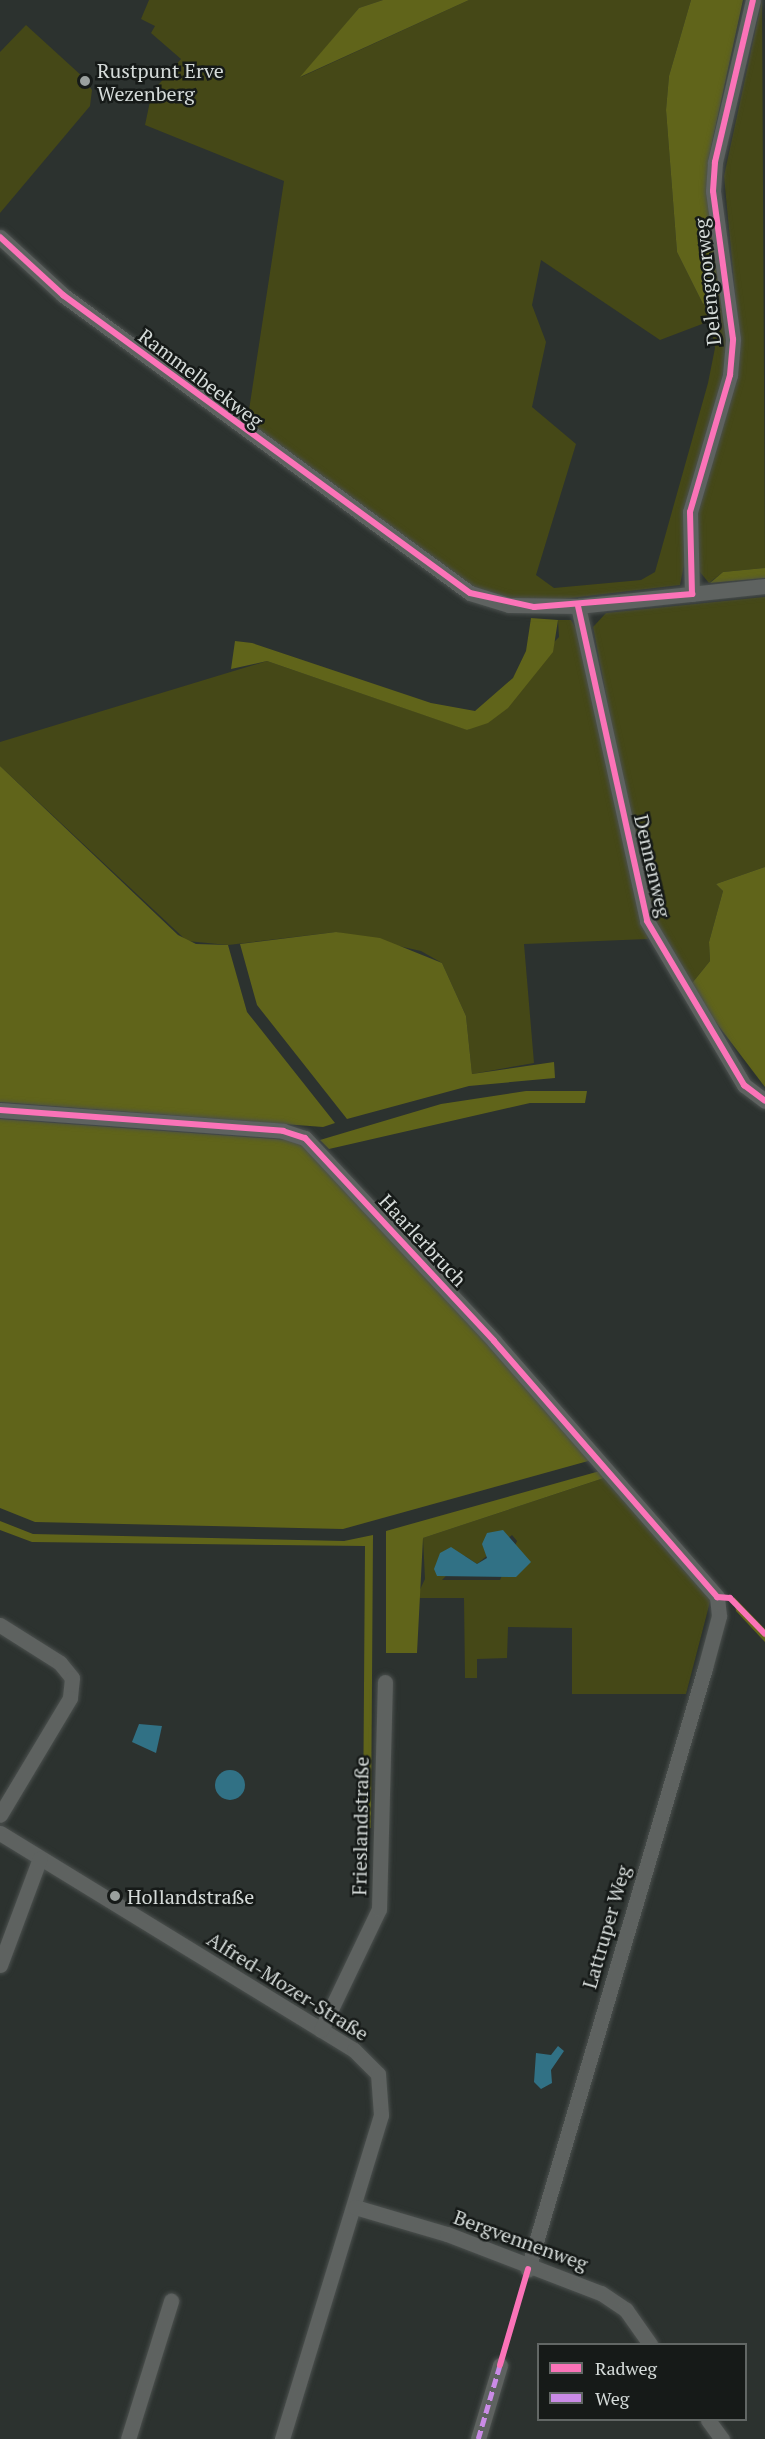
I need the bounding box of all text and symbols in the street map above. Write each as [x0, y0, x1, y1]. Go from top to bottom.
place label: Rustpunt Erve Wezenberg [97, 58, 224, 105]
marker: Rustpunt Erve Wezenberg [78, 74, 92, 88]
street label: Delengoorweg [688, 217, 726, 347]
street label: Rammelbeekweg [134, 323, 268, 433]
street label: Dennenweg [630, 812, 676, 920]
street label: Haarlerbruch [374, 1189, 472, 1291]
street label: Frieslandstraße [347, 1756, 373, 1896]
street label: Lattruper Weg [577, 1863, 635, 1991]
place label: Hollandstraße [127, 1884, 254, 1908]
marker: Hollandstraße [108, 1889, 122, 1903]
street label: Alfred-Mozer-Straße [203, 1927, 373, 2045]
street label: Bergvennenweg [451, 2205, 591, 2275]
legend [537, 2343, 747, 2421]
text: Radweg [595, 2356, 657, 2380]
text: Weg [595, 2386, 629, 2410]

